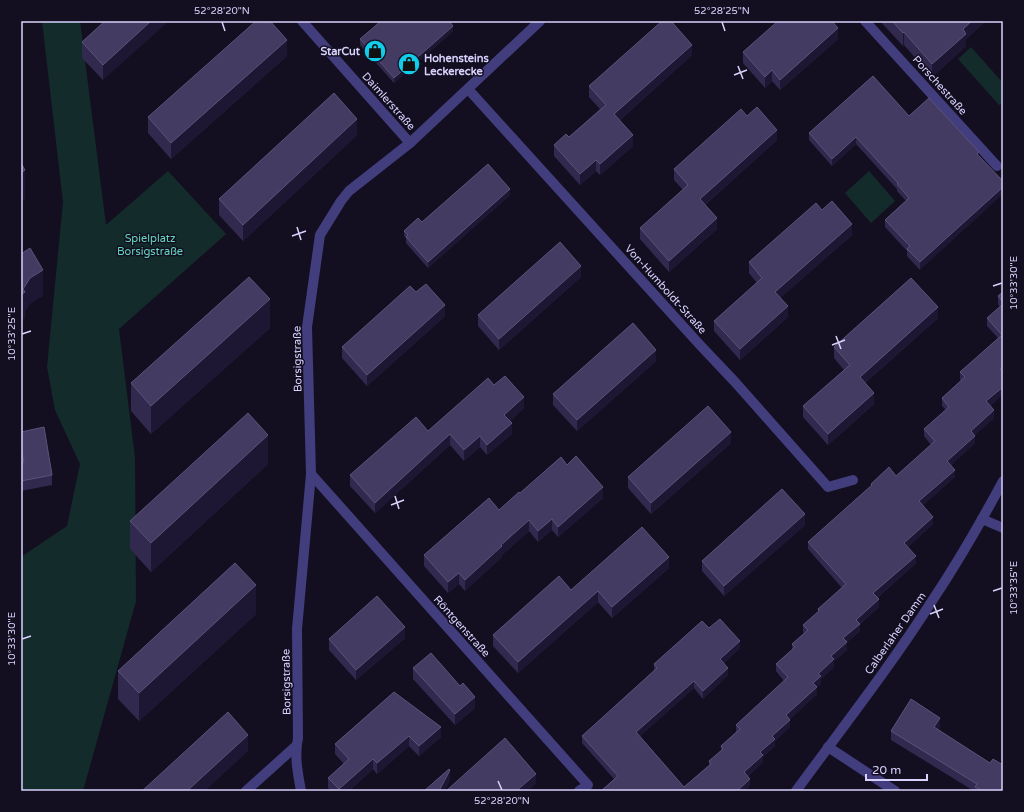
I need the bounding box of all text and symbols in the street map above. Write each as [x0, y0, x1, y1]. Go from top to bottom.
text: 52°28'20"N [194, 5, 250, 17]
text: 52°28'25"N [694, 5, 750, 17]
shop icon: StarCut [362, 38, 388, 64]
place label: StarCut [320, 45, 361, 58]
shop icon: Hohensteins Leckerecke [396, 51, 422, 77]
place label: Hohensteins Leckerecke [424, 52, 489, 78]
street label: Porschestraße [910, 53, 970, 118]
street label: Daimlerstraße [359, 70, 418, 133]
park label: Spielplatz Borsigstraße [117, 232, 183, 258]
street label: Von-Humboldt-Straße [622, 242, 709, 337]
text: 10°33'30"E [1008, 256, 1020, 310]
text: 10°33'25"E [6, 307, 18, 361]
street label: Borsigstraße [290, 326, 305, 392]
text: 10°33'35"E [1008, 561, 1020, 615]
street label: Calberlaher Damm [862, 590, 929, 677]
street label: Röntgenstraße [431, 593, 492, 660]
text: 10°33'30"E [6, 612, 18, 666]
street label: Borsigstraße [279, 649, 294, 715]
scale bar [866, 756, 927, 782]
text: 20 m [872, 763, 901, 777]
text: 52°28'20"N [474, 795, 530, 807]

